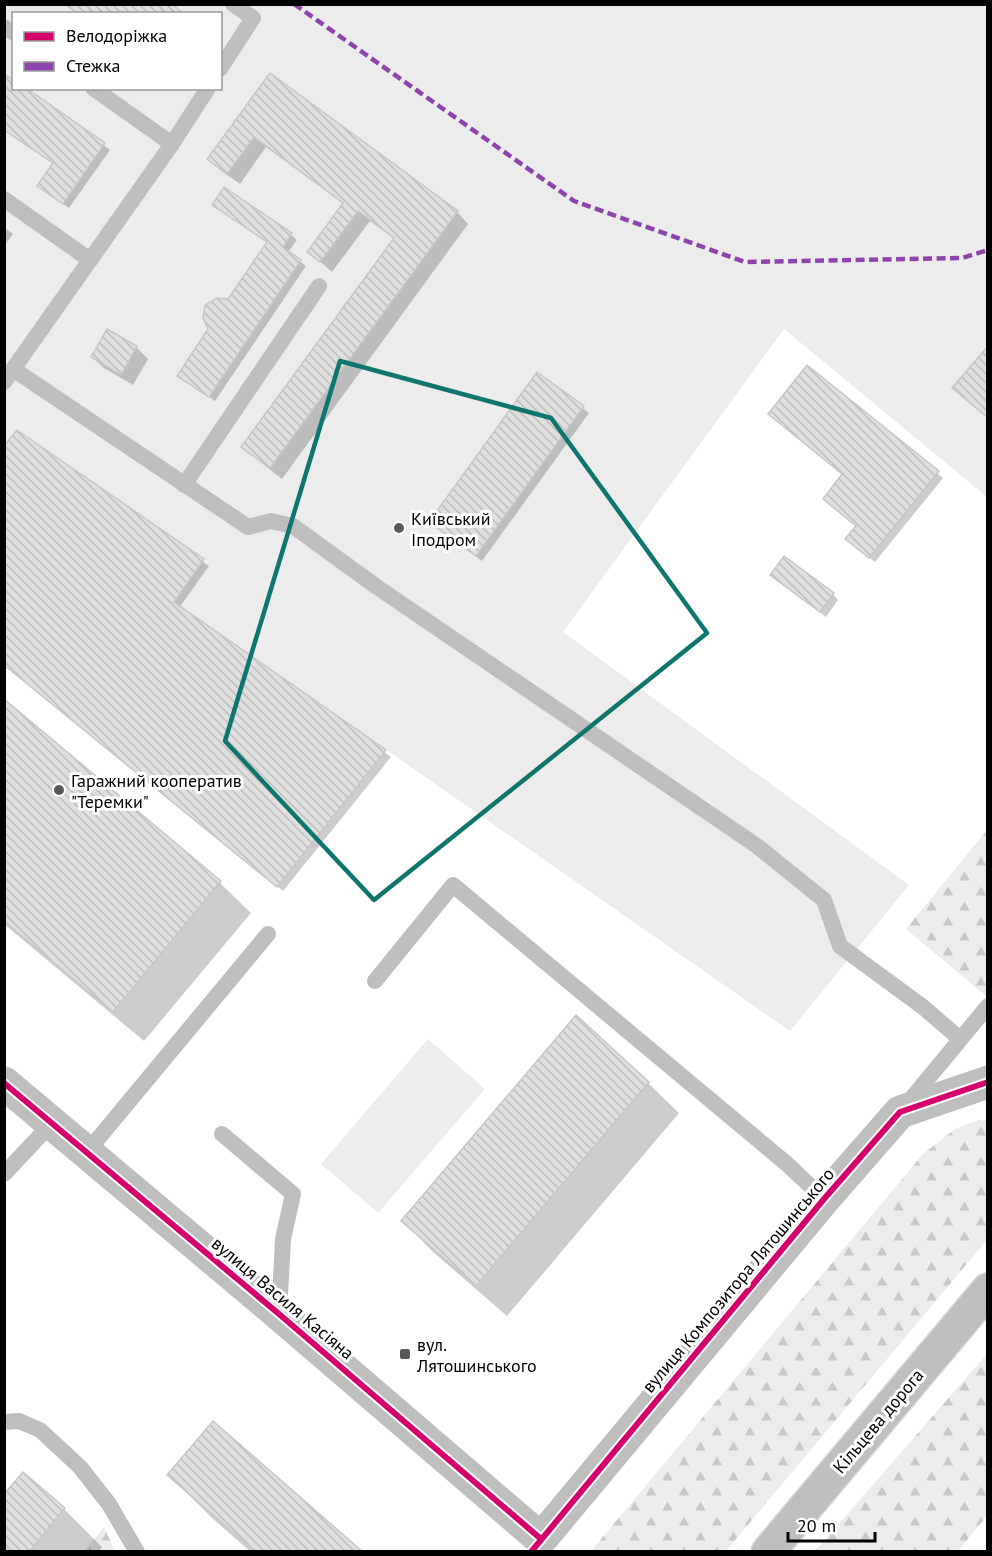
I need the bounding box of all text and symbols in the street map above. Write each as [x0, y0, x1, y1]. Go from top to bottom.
legend [12, 12, 222, 90]
text: Велодоріжка [66, 24, 167, 47]
text: Стежка [66, 54, 120, 77]
place label: Київський Іподром [411, 507, 491, 551]
marker: Київський Іподром [392, 521, 406, 535]
place label: Гаражний кооператив "Теремки" [71, 769, 242, 813]
marker: Гаражний кооператив "Теремки" [52, 783, 66, 797]
street label: вулиця Композитора Лятошинського [637, 1163, 839, 1397]
street label: вулиця Василя Касіяна [207, 1232, 359, 1364]
place label: вул. Лятошинського [416, 1333, 537, 1377]
marker: вул. Лятошинського [398, 1347, 412, 1361]
street label: Кільцева дорога [828, 1364, 928, 1478]
scale bar [788, 1505, 875, 1543]
text: 20 m [797, 1514, 836, 1537]

